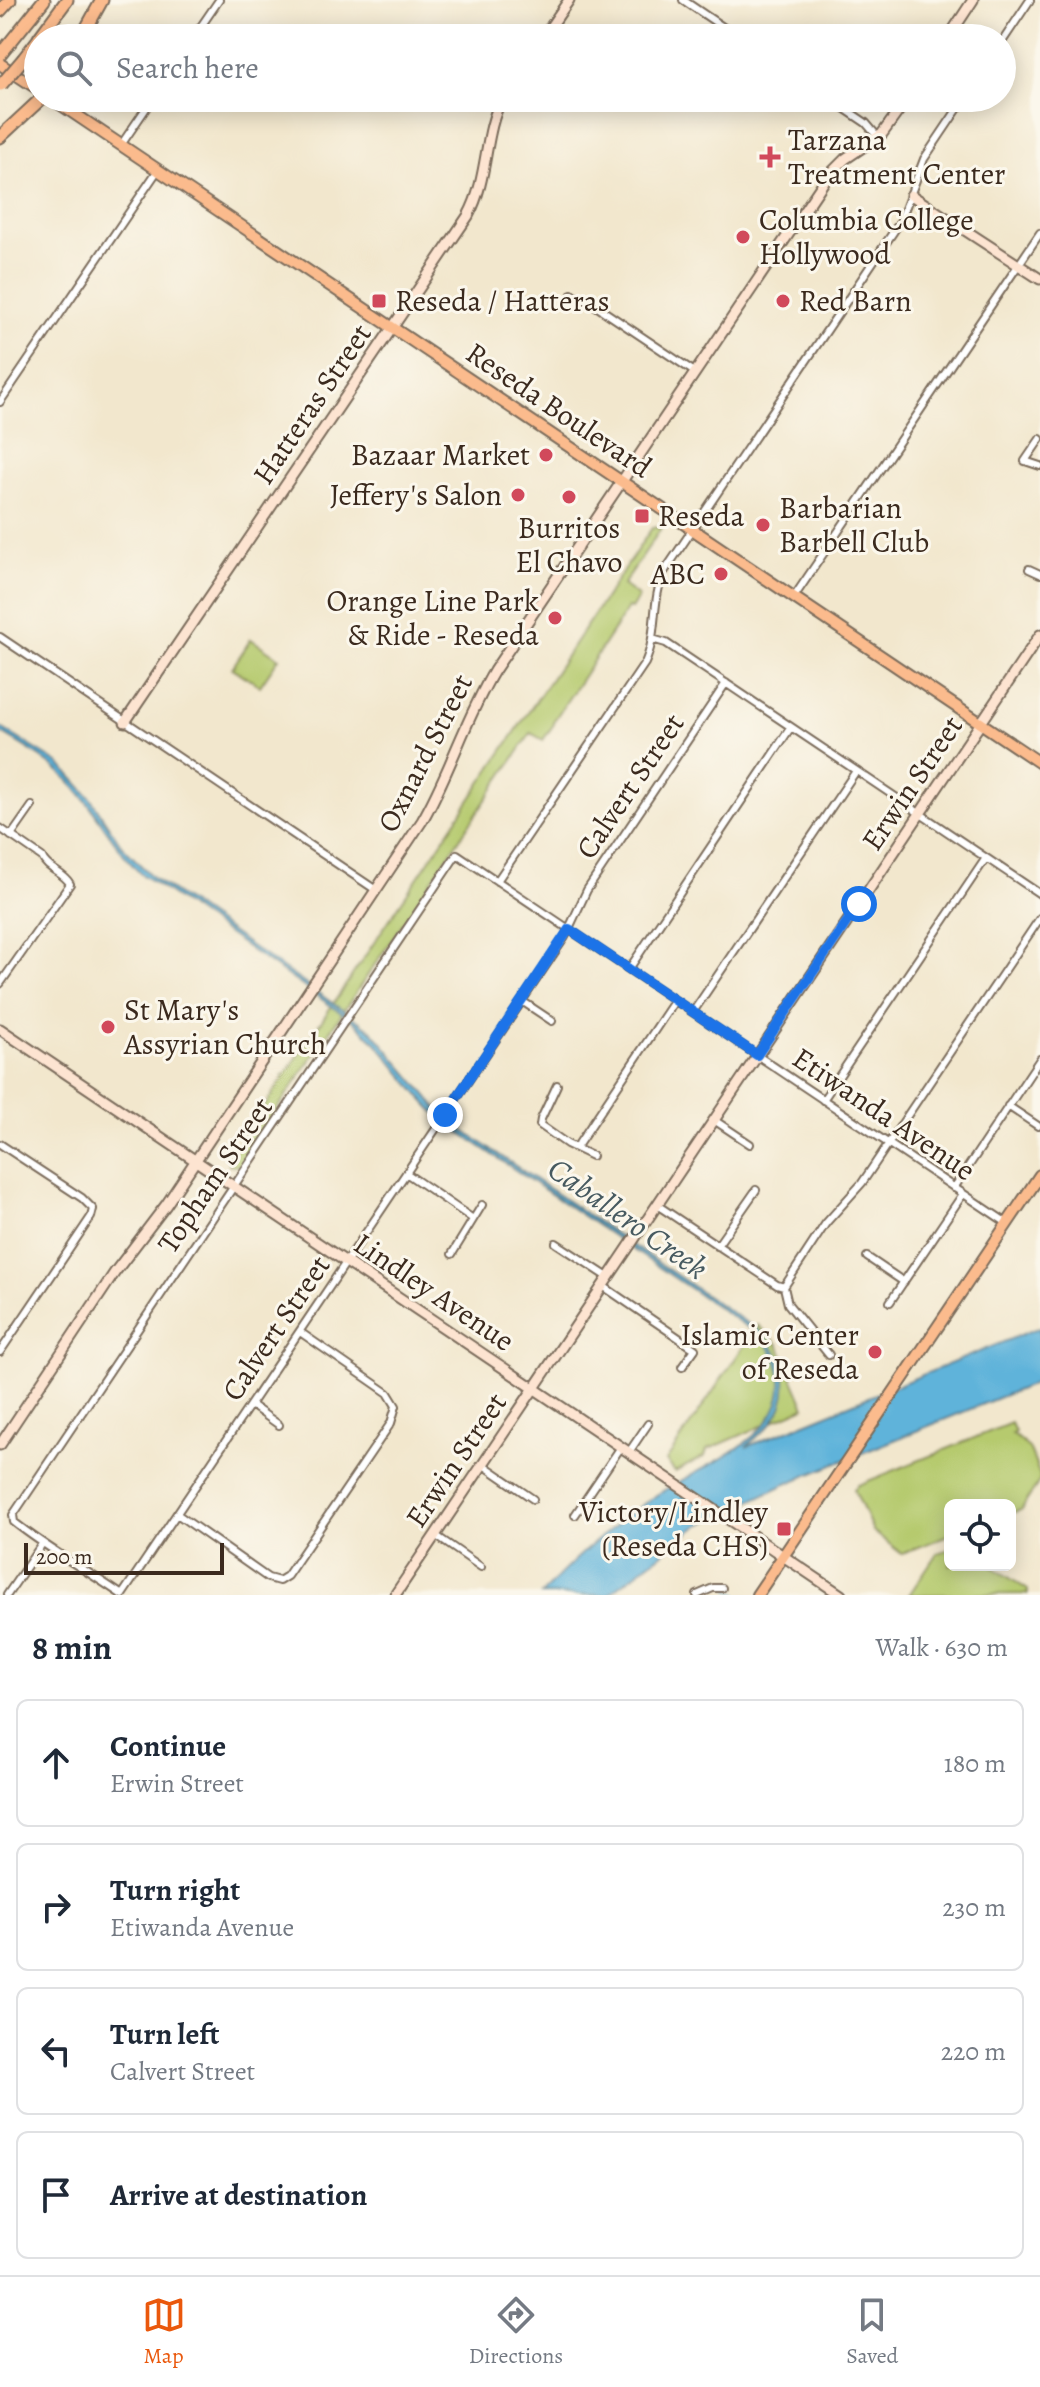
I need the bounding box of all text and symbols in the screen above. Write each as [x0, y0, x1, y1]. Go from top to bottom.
search box [24, 24, 1016, 112]
icon: search [52, 46, 96, 90]
text: Search here [116, 48, 259, 88]
place label: Tarzana Treatment Center [788, 120, 1006, 194]
marker: Tarzana Treatment Center [759, 146, 781, 168]
place label: Columbia College Hollywood [759, 200, 974, 274]
marker: Columbia College Hollywood [734, 228, 752, 246]
place label: Reseda / Hatteras [395, 281, 610, 321]
place label: Red Barn [799, 281, 912, 321]
marker: Reseda / Hatteras [370, 292, 388, 310]
marker: Red Barn [774, 292, 792, 310]
street label: Hatteras Street [243, 316, 381, 492]
street label: Reseda Boulevard [458, 333, 660, 487]
place label: Bazaar Market [351, 435, 530, 475]
marker: Bazaar Market [537, 446, 555, 464]
place label: Jeffery's Salon [330, 475, 502, 515]
marker: Jeffery's Salon [509, 486, 527, 504]
marker: Burritos El Chavo [560, 488, 578, 506]
place label: Barbarian Barbell Club [779, 488, 929, 562]
place label: Reseda [658, 496, 744, 536]
marker: Reseda [633, 507, 651, 525]
place label: Burritos El Chavo [515, 508, 623, 582]
marker: Barbarian Barbell Club [754, 516, 772, 534]
place label: ABC [650, 554, 705, 594]
marker: ABC [712, 565, 730, 583]
place label: Orange Line Park & Ride - Reseda [326, 581, 539, 655]
marker: Orange Line Park & Ride - Reseda [546, 609, 564, 627]
street label: Oxnard Street [368, 667, 482, 839]
street label: Calvert Street [567, 705, 693, 867]
street label: Erwin Street [852, 708, 972, 858]
route start [841, 886, 877, 922]
place label: St Mary's Assyrian Church [123, 990, 326, 1064]
marker: St Mary's Assyrian Church [99, 1018, 117, 1036]
street label: Etiwanda Avenue [785, 1038, 983, 1190]
street label: Topham Street [148, 1089, 282, 1261]
route end [427, 1097, 463, 1133]
water label: Caballero Creek [539, 1147, 717, 1289]
street label: Lindley Avenue [346, 1224, 522, 1360]
street label: Calvert Street [213, 1247, 339, 1409]
place label: Islamic Center of Reseda [680, 1315, 859, 1389]
marker: Islamic Center of Reseda [866, 1343, 884, 1361]
street label: Erwin Street [396, 1385, 516, 1535]
place label: Victory/Lindley (Reseda CHS) [578, 1492, 769, 1566]
map controls [944, 1499, 1016, 1571]
button: locate [944, 1499, 1016, 1571]
marker: Victory/Lindley (Reseda CHS) [775, 1520, 793, 1538]
scale bar [24, 1539, 224, 1575]
text: 200 m [36, 1542, 93, 1572]
text: 8 min [32, 1624, 112, 1671]
text: Walk · 630 m [876, 1630, 1008, 1665]
text: Continue [110, 1726, 226, 1766]
icon: ahead [34, 1741, 78, 1785]
text: 180 m [944, 1746, 1006, 1781]
text: Erwin Street [110, 1766, 244, 1801]
text: Turn right [110, 1870, 240, 1910]
icon: right [34, 1885, 78, 1929]
text: 230 m [942, 1890, 1006, 1925]
text: Etiwanda Avenue [110, 1910, 294, 1945]
text: Turn left [110, 2014, 219, 2054]
icon: left [34, 2029, 78, 2073]
text: 220 m [941, 2034, 1006, 2069]
text: Calvert Street [110, 2054, 255, 2089]
icon: arrive [34, 2173, 78, 2217]
text: Arrive at destination [110, 2175, 367, 2215]
tab: Map [142, 2293, 186, 2371]
tab: Directions [469, 2293, 563, 2371]
tab: Saved [846, 2293, 898, 2371]

